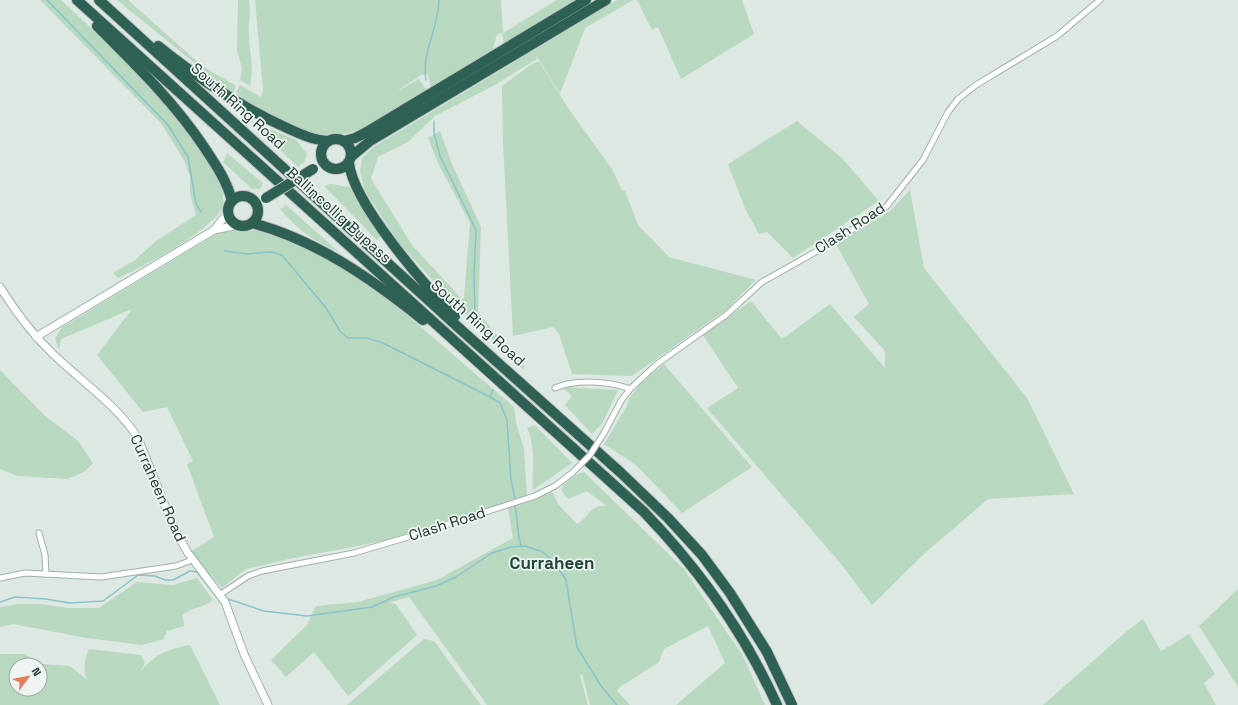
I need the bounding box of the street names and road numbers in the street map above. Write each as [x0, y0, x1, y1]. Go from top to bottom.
street label: South Ring Road [187, 58, 289, 153]
street label: Ballincollig Bypass [283, 163, 396, 267]
street label: Clash Road [811, 198, 888, 257]
street label: South Ring Road [427, 275, 529, 370]
street label: Curraheen Road [126, 431, 191, 544]
street label: Clash Road [406, 502, 488, 545]

